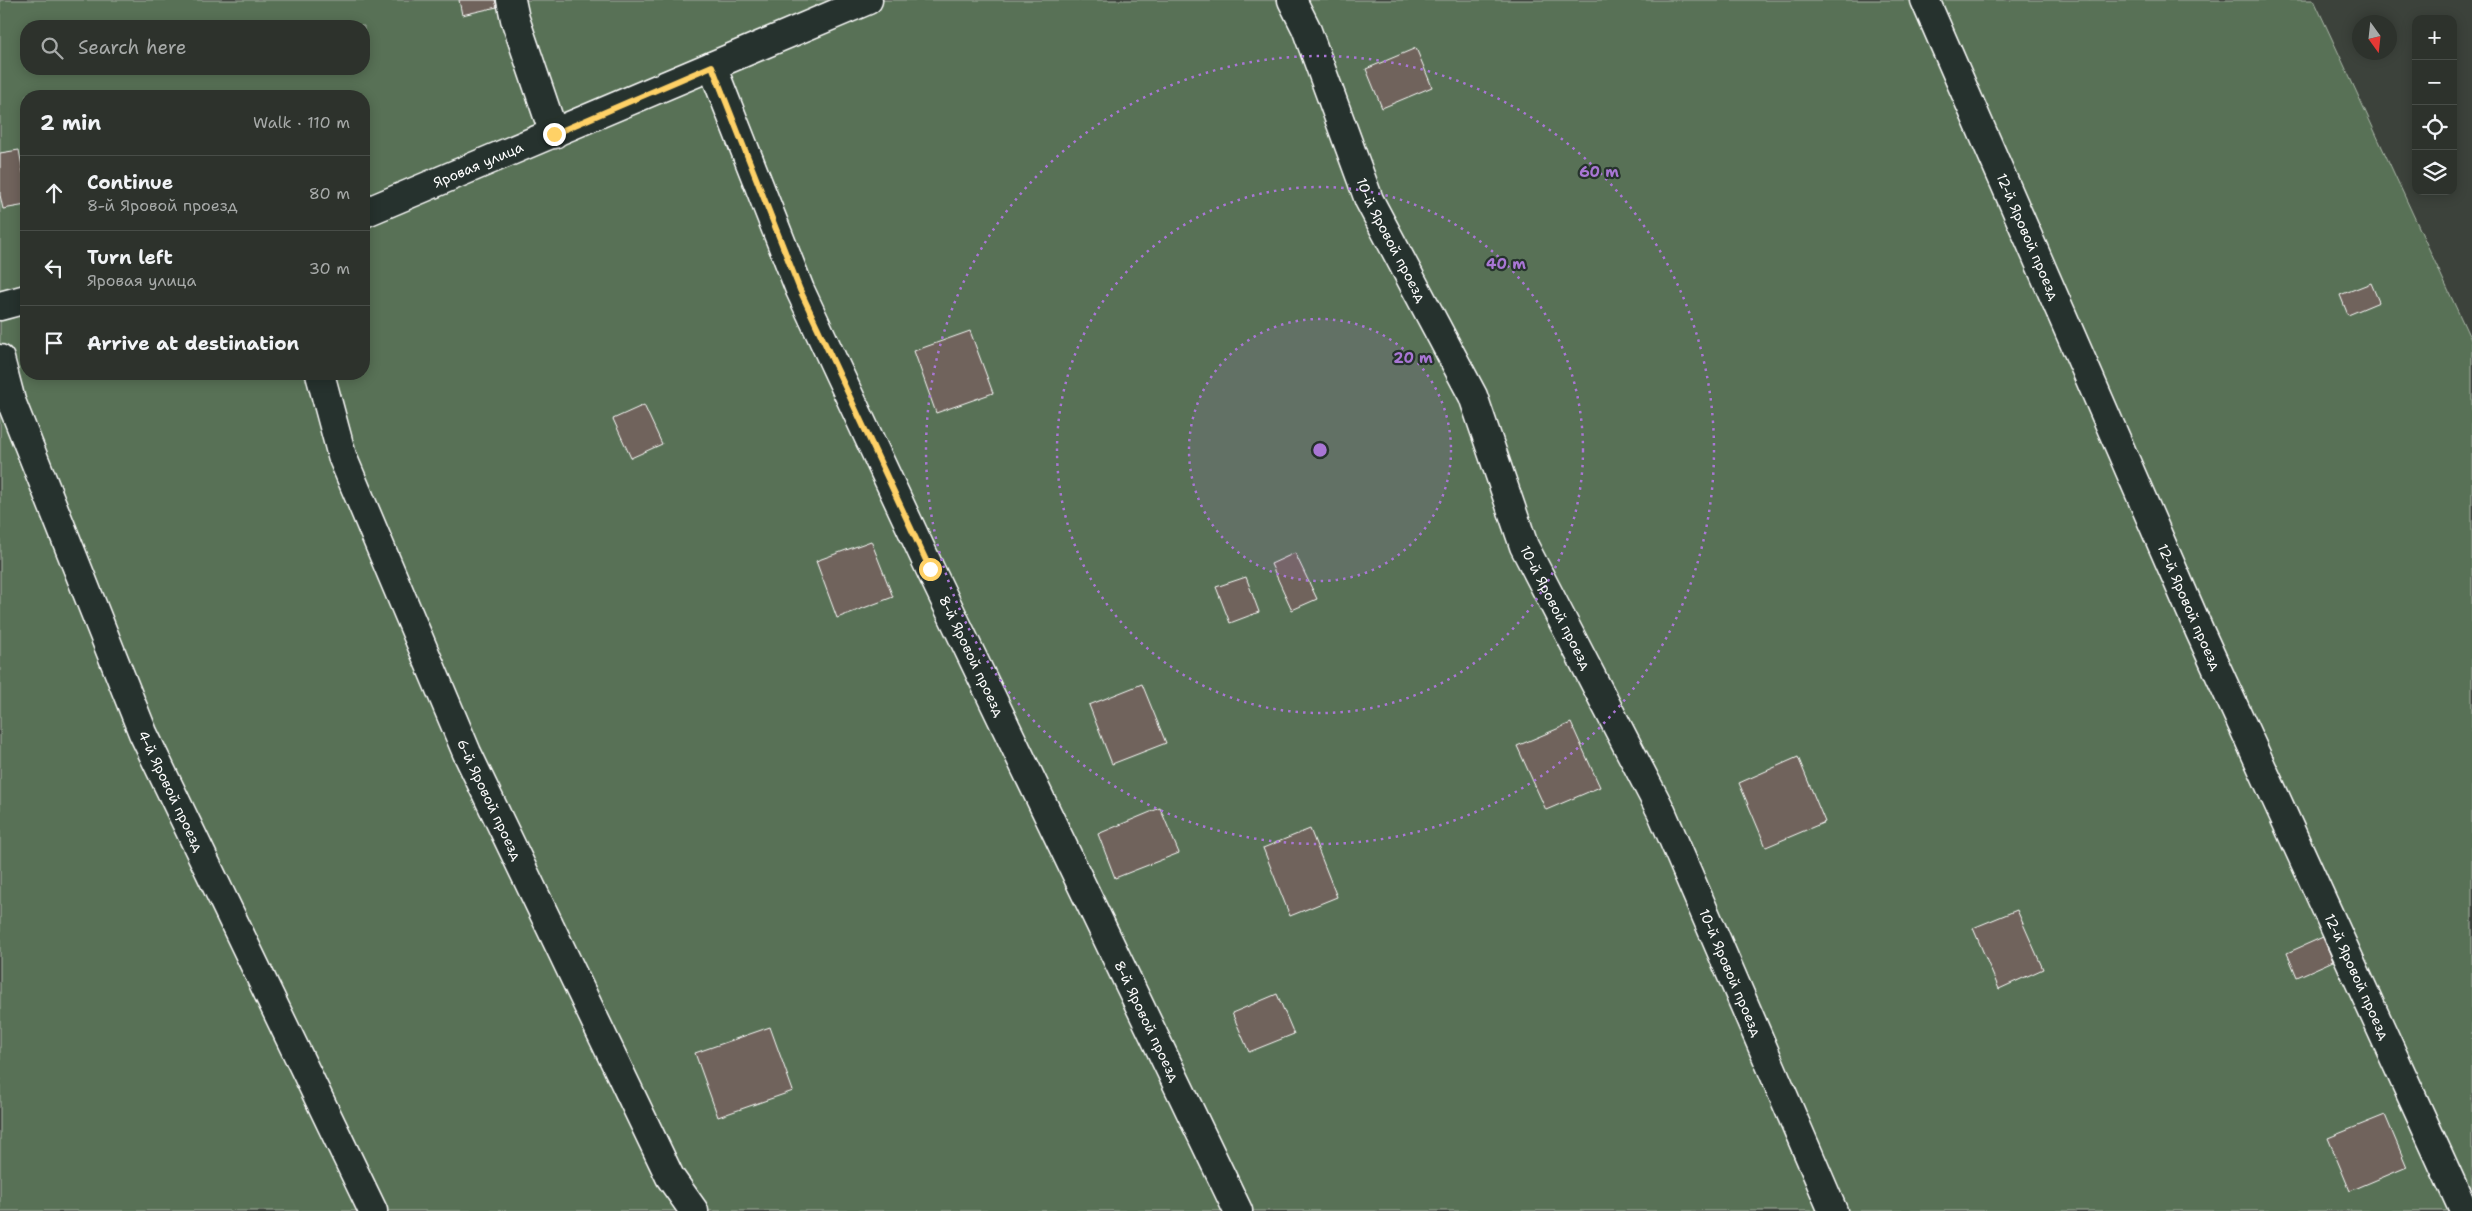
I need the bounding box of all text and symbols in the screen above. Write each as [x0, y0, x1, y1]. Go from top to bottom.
north arrow [2352, 15, 2397, 60]
map controls [2412, 15, 2457, 195]
button: + [2412, 15, 2457, 60]
search box [20, 20, 370, 75]
icon: search [38, 34, 66, 62]
text: Search here [78, 35, 187, 60]
button: − [2412, 60, 2457, 105]
button: locate [2412, 105, 2457, 150]
text: 2 min [40, 109, 101, 137]
text: Walk · 110 m [253, 112, 350, 133]
route end [543, 123, 566, 146]
street label: Яровая улица [431, 138, 526, 192]
button: layers [2412, 150, 2457, 195]
text: 60 m [1579, 162, 1619, 182]
text: Continue [87, 170, 173, 195]
street label: 12-й Яровой проезд [1992, 170, 2063, 303]
street label: 10-й Яровой проезд [1353, 175, 1431, 305]
icon: ahead [40, 179, 68, 207]
text: 80 m [309, 183, 350, 204]
text: 8-й Яровой проезд [87, 195, 238, 216]
text: Turn left [87, 245, 173, 270]
icon: left [40, 254, 68, 282]
text: 40 m [1486, 254, 1526, 274]
text: 30 m [309, 258, 350, 279]
text: Яровая улица [87, 270, 196, 291]
icon: arrive [40, 329, 68, 357]
text: Arrive at destination [87, 331, 299, 356]
text: 20 m [1393, 348, 1433, 368]
centre of rings [1311, 441, 1329, 459]
street label: 12-й Яровой проезд [2154, 541, 2225, 673]
street label: 10-й Яровой проезд [1516, 542, 1595, 673]
route start [919, 558, 942, 581]
street label: 8-й Яровой проезд [935, 593, 1008, 720]
street label: 4-й Яровой проезд [134, 727, 208, 855]
street label: 6-й Яровой проезд [453, 736, 526, 863]
street label: 10-й Яровой проезд [1695, 906, 1766, 1039]
street label: 12-й Яровой проезд [2321, 911, 2394, 1043]
street label: 8-й Яровой проезд [1110, 958, 1184, 1085]

